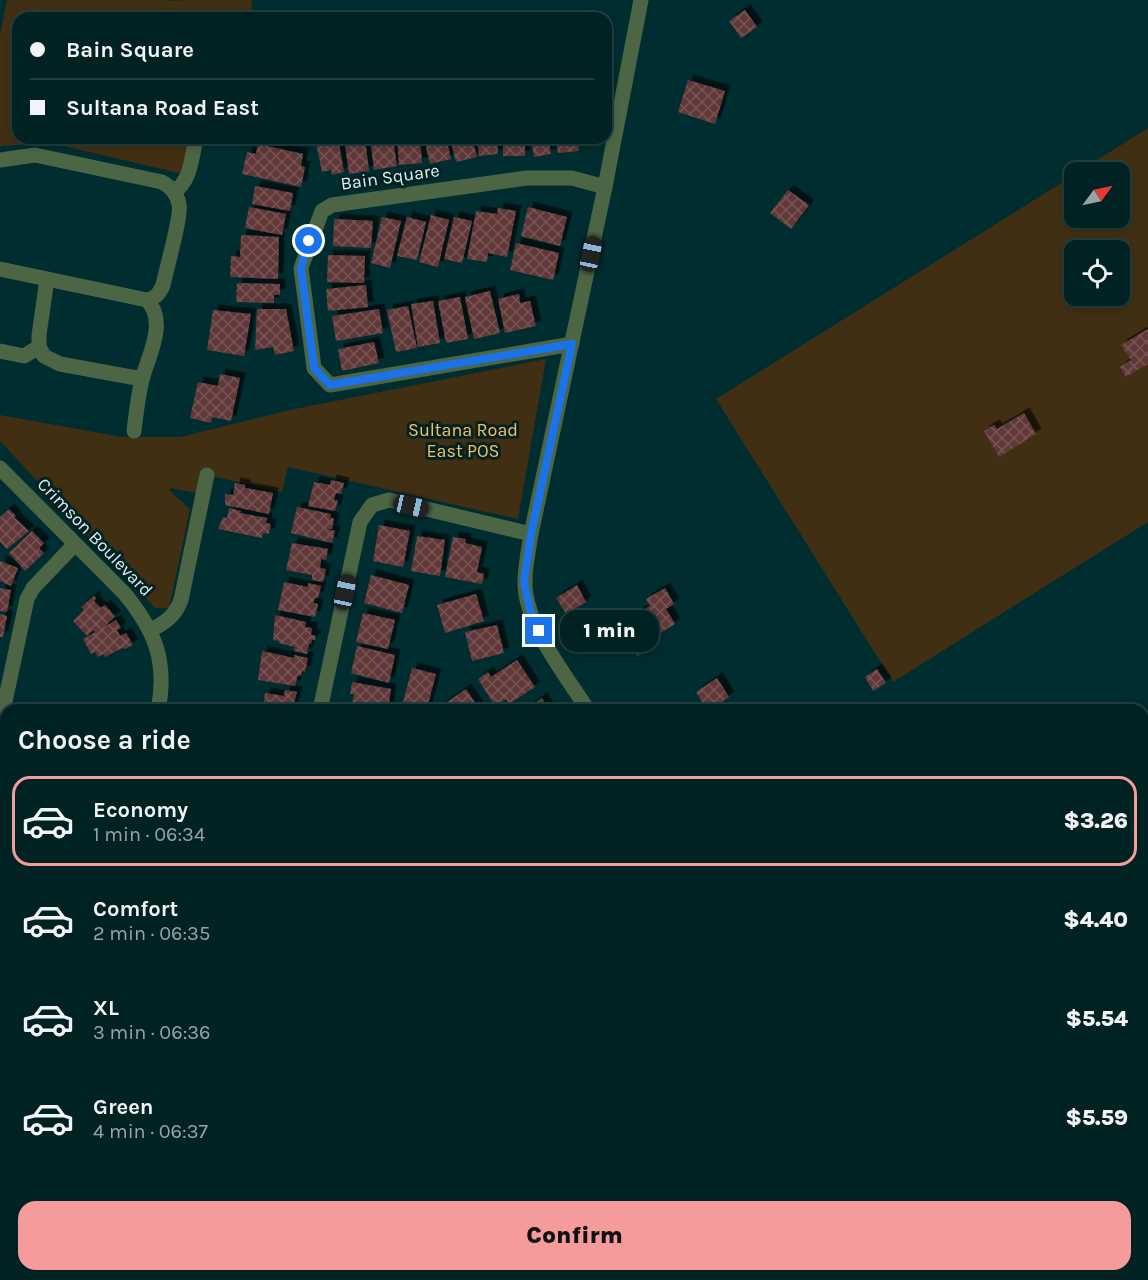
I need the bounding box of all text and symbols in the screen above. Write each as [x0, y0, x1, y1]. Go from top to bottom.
text: Bain Square [66, 37, 194, 63]
text: Sultana Road East [66, 95, 259, 121]
street label: Bain Square [339, 159, 441, 195]
north arrow [1064, 162, 1130, 228]
map controls [1064, 162, 1130, 306]
route start [295, 227, 322, 254]
car [578, 235, 604, 273]
button: locate [1064, 240, 1130, 306]
park label: Sultana Road East POS [408, 419, 518, 462]
street label: Crimson Boulevard [33, 473, 157, 601]
car [391, 493, 431, 519]
car [332, 573, 358, 611]
callout: 1 min [560, 610, 659, 652]
route end [525, 617, 552, 644]
text: 1 min [583, 619, 636, 642]
text: Choose a ride [18, 724, 191, 756]
icon: car [21, 794, 75, 848]
text: Economy [93, 797, 188, 823]
text: $3.26 [1063, 808, 1128, 834]
text: 1 min · 06:34 [93, 823, 205, 846]
icon: car [21, 893, 75, 947]
text: Comfort [93, 896, 178, 922]
text: $4.40 [1063, 907, 1128, 933]
text: 2 min · 06:35 [93, 922, 210, 945]
icon: car [21, 992, 75, 1046]
text: XL [93, 995, 119, 1021]
text: $5.54 [1066, 1006, 1128, 1032]
text: 3 min · 06:36 [93, 1021, 211, 1044]
icon: car [21, 1091, 75, 1145]
text: Green [93, 1094, 154, 1120]
text: $5.59 [1065, 1105, 1128, 1131]
text: 4 min · 06:37 [93, 1120, 208, 1143]
button: Confirm [18, 1201, 1131, 1270]

